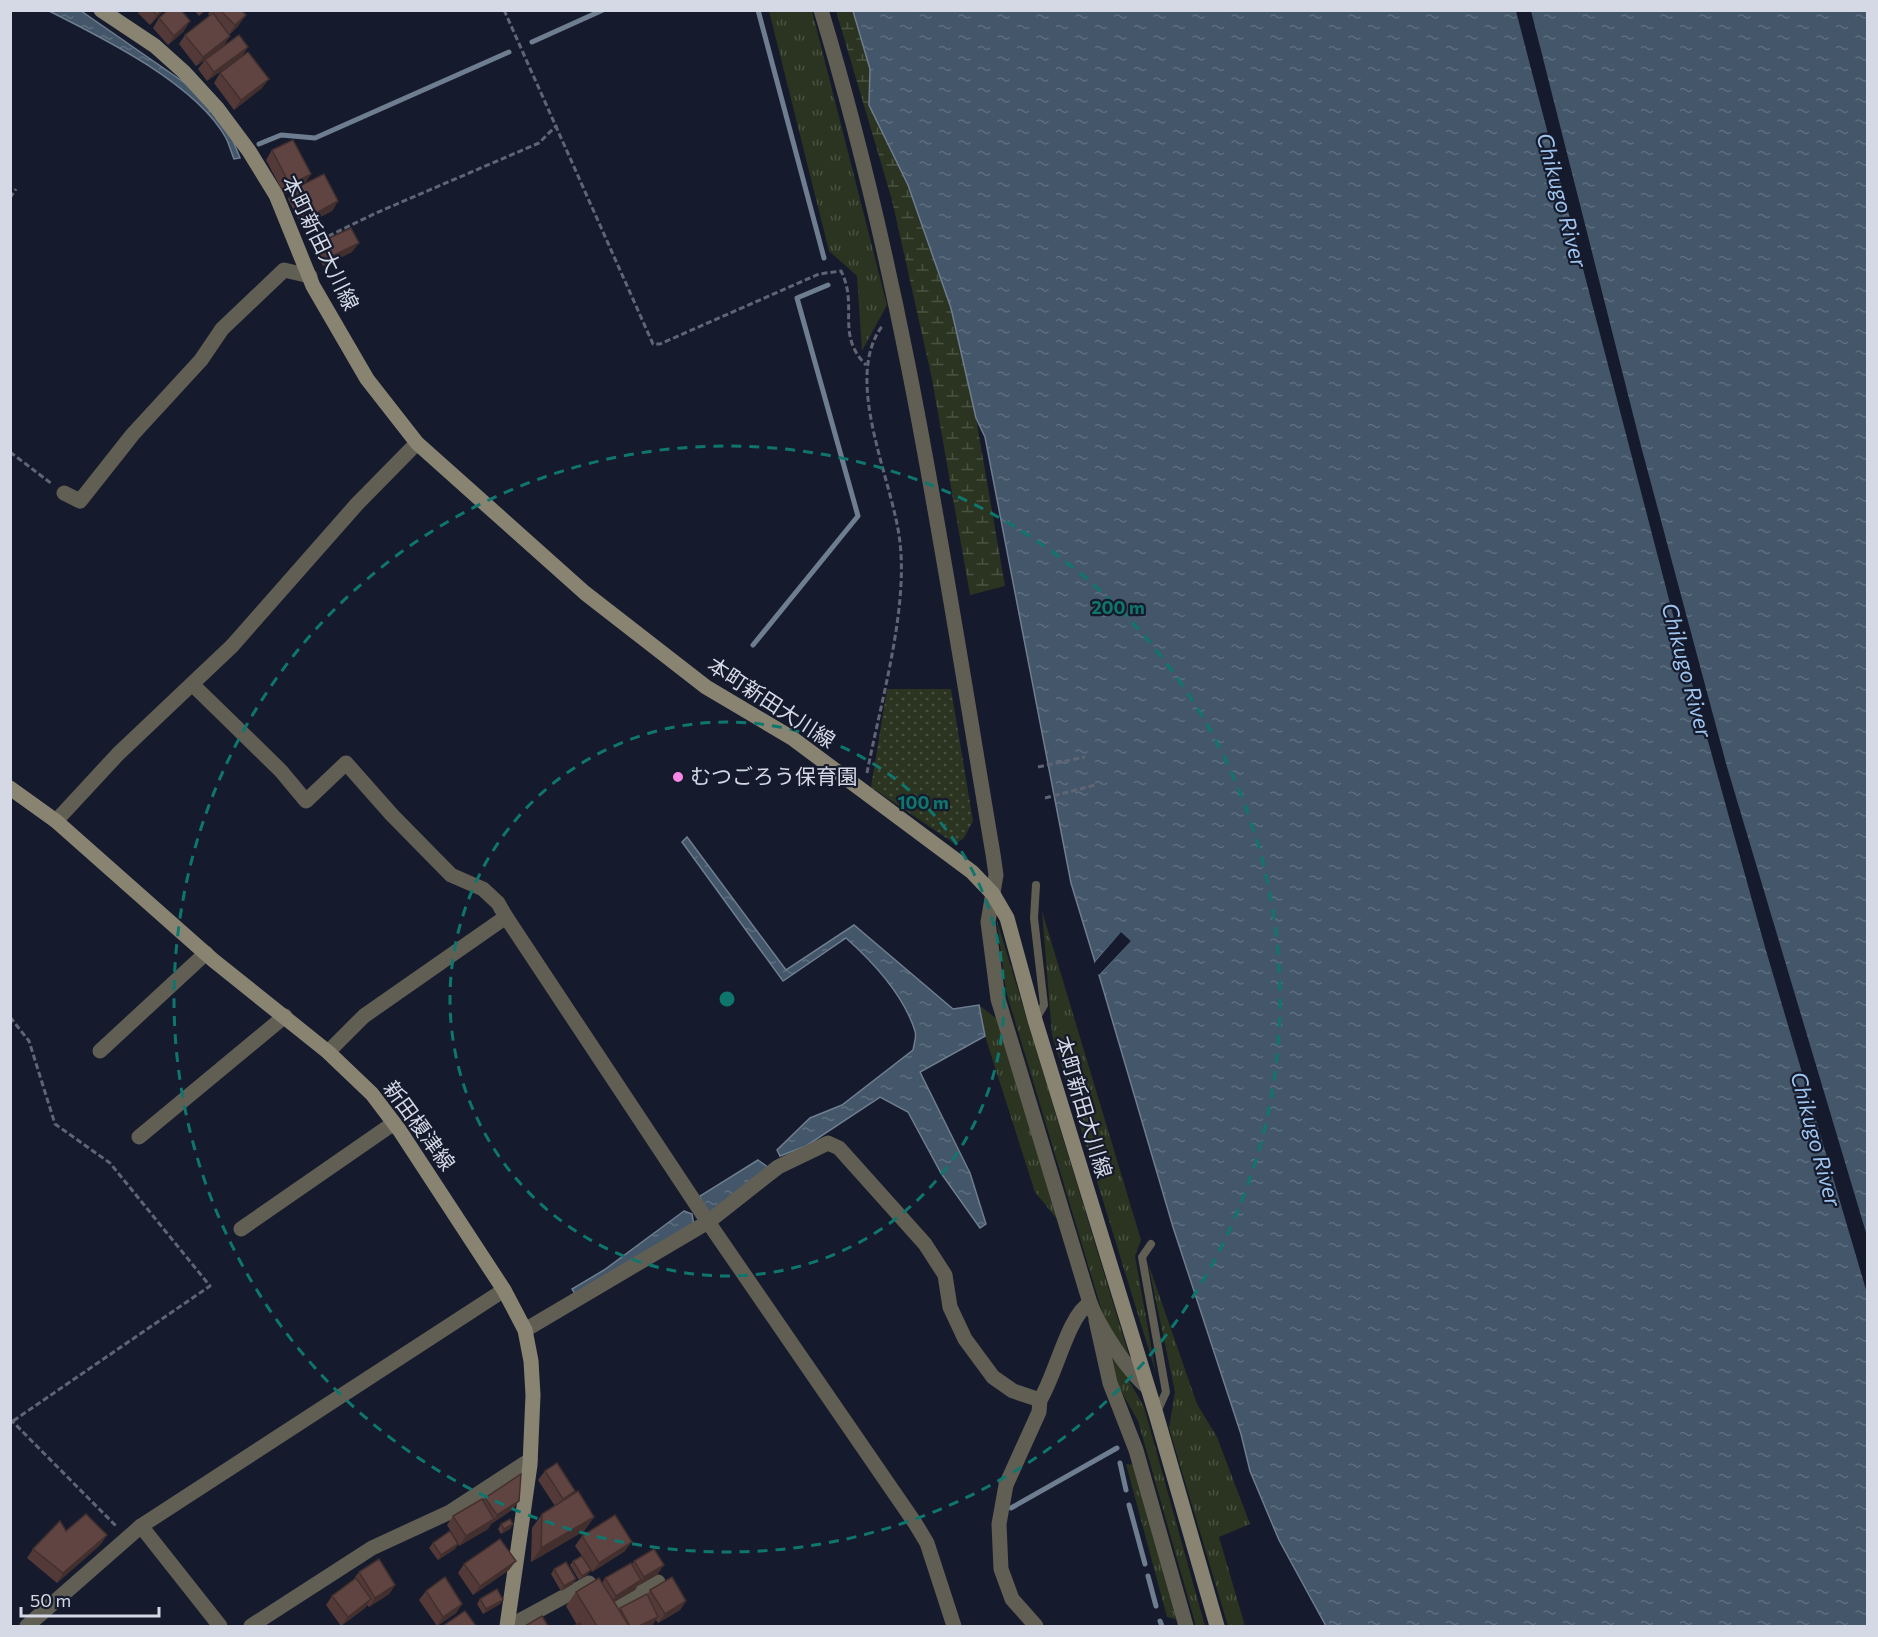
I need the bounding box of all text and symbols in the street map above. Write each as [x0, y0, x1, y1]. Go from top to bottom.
water label: Chikugo River [1532, 130, 1594, 271]
street label: 本町新田大川線 [278, 171, 365, 314]
text: 200 m [1091, 596, 1145, 618]
water label: Chikugo River [1657, 600, 1719, 741]
street label: 本町新田大川線 [703, 651, 840, 752]
place label: むつごろう保育園 [690, 763, 858, 788]
marker: むつごろう保育園 [671, 770, 685, 784]
text: 100 m [897, 791, 949, 813]
centre of rings [717, 989, 737, 1009]
street label: 本町新田大川線 [1051, 1033, 1118, 1181]
water label: Chikugo River [1786, 1069, 1848, 1210]
street label: 新田榎津線 [379, 1075, 461, 1175]
scale bar [21, 1580, 159, 1618]
text: 50 m [30, 1589, 71, 1611]

